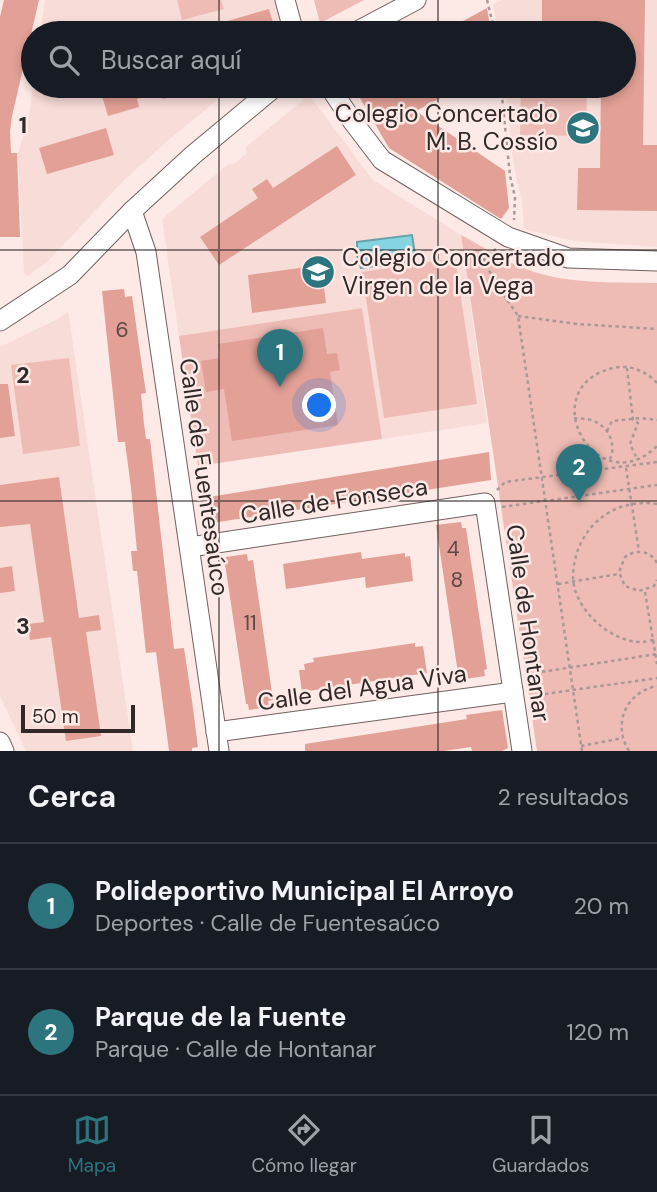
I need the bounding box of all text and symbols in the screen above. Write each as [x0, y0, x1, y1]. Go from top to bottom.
search box [21, 21, 636, 98]
icon: search [45, 41, 83, 79]
text: Buscar aquí [101, 43, 241, 77]
place label: Colegio Concertado M. B. Cossío [335, 98, 558, 157]
school or university icon: Colegio Concertado M. B. Cossío [564, 109, 602, 147]
text: 1 [19, 110, 27, 140]
place label: Colegio Concertado Virgen de la Vega [342, 242, 565, 301]
school or university icon: Colegio Concertado Virgen de la Vega [299, 253, 337, 291]
house number: 6 [115, 316, 129, 344]
pin: 1 [257, 329, 303, 387]
street label: Calle de Fuentesaúco [172, 356, 237, 598]
text: 2 [16, 360, 30, 390]
your location [302, 388, 336, 422]
pin: 2 [556, 444, 602, 502]
street label: Calle de Fonseca [238, 470, 430, 531]
street label: Calle de Hontanar [499, 522, 558, 724]
house number: 4 [447, 535, 460, 563]
house number: 8 [451, 566, 463, 594]
house number: 11 [243, 609, 257, 637]
text: 3 [16, 611, 30, 641]
street label: Calle del Agua Viva [255, 657, 468, 718]
scale bar [21, 702, 135, 734]
text: 50 m [32, 704, 79, 729]
text: Cerca [28, 777, 116, 816]
text: 2 resultados [498, 782, 629, 812]
text: Polideportivo Municipal El Arroyo [95, 874, 514, 908]
text: 1 [47, 891, 55, 921]
text: 20 m [574, 891, 629, 921]
text: Deportes · Calle de Fuentesaúco [95, 908, 440, 938]
text: Parque de la Fuente [95, 1000, 346, 1034]
text: 2 [44, 1017, 58, 1047]
text: 120 m [566, 1017, 629, 1047]
text: Parque · Calle de Hontanar [95, 1034, 376, 1064]
tab: Mapa [68, 1111, 116, 1178]
tab: Cómo llegar [251, 1111, 357, 1178]
tab: Guardados [492, 1111, 589, 1178]

